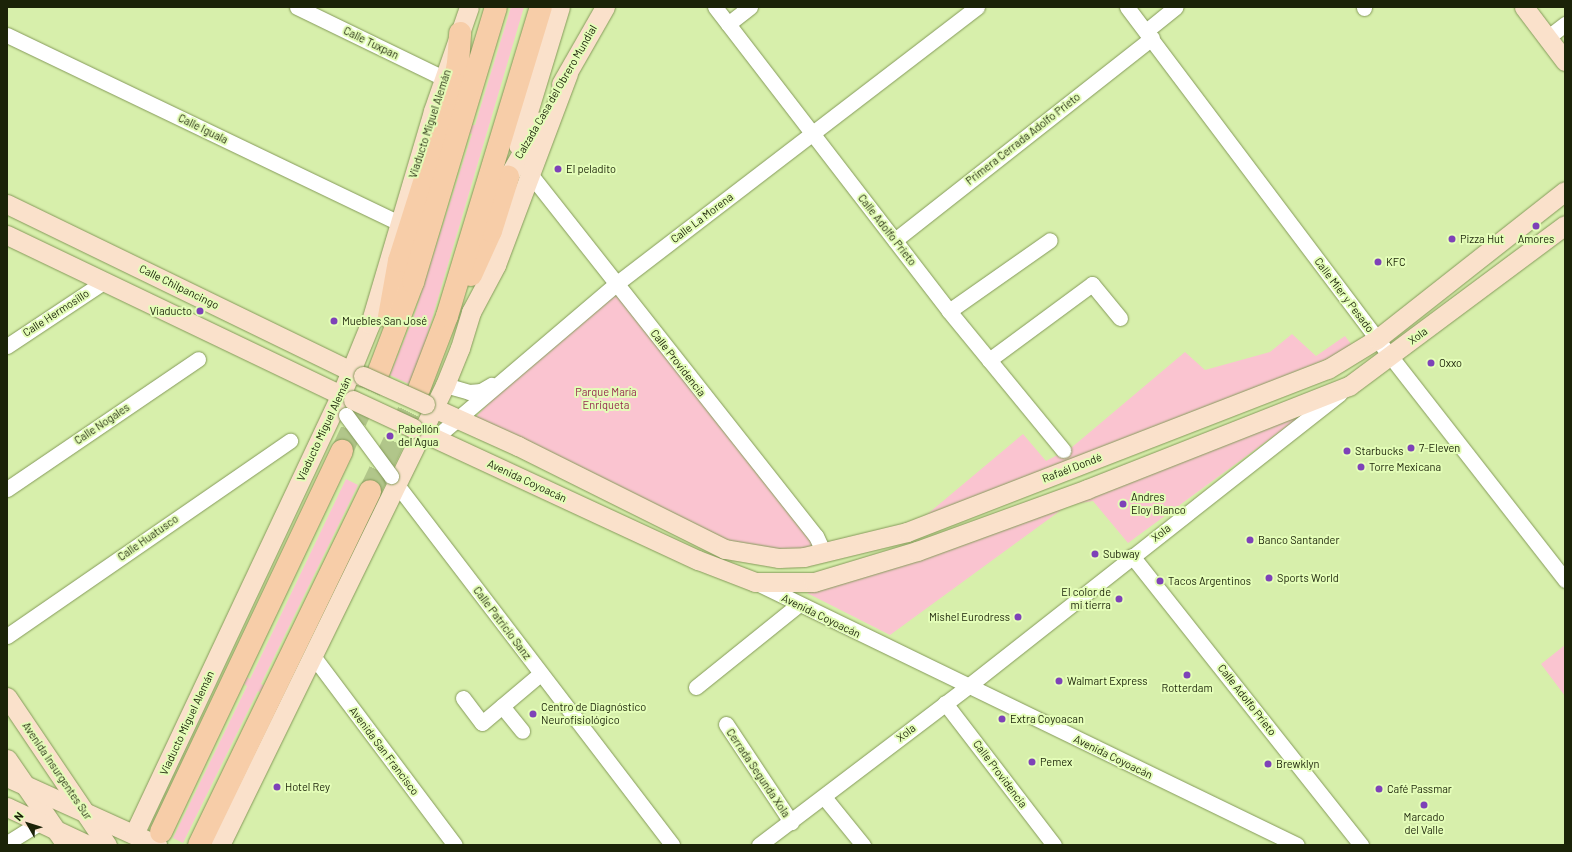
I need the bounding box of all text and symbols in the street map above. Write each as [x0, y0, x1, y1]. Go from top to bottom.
street label: Calzada Casa del Obrero Mundial [512, 23, 600, 161]
street label: Calle Tuxpan [341, 24, 401, 62]
street label: Viaducto Miguel Alemán [406, 68, 454, 180]
street label: Primera Cerrada Adolfo Prieto [963, 90, 1083, 188]
street label: Calle Iguala [176, 111, 230, 147]
place label: El peladito [566, 162, 616, 176]
marker: El peladito [553, 164, 563, 174]
street label: Calle La Morena [668, 190, 736, 246]
street label: Calle Adolfo Prieto [855, 192, 919, 268]
marker: Amores [1531, 221, 1541, 231]
place label: Pizza Hut [1460, 232, 1504, 246]
place label: Amores [1518, 232, 1554, 246]
marker: Pizza Hut [1447, 234, 1457, 244]
street label: Calle Mier y Pesado [1312, 255, 1376, 335]
place label: KFC [1386, 255, 1406, 269]
marker: KFC [1373, 257, 1383, 267]
street label: Calle Chilpancingo [137, 262, 221, 312]
street label: Calle Hermosillo [20, 287, 92, 339]
place label: Viaducto [150, 304, 192, 318]
marker: Viaducto [195, 306, 205, 316]
place label: Muebles San José [342, 314, 427, 328]
marker: Muebles San José [329, 316, 339, 326]
street label: Xola [1406, 325, 1430, 347]
street label: Calle Providencia [648, 327, 708, 399]
place label: Oxxo [1439, 356, 1462, 370]
marker: Oxxo [1426, 358, 1436, 368]
street label: Viaducto Miguel Alemán [294, 375, 354, 483]
park label: Parque María Enriqueta [575, 386, 637, 412]
street label: Calle Nogales [72, 401, 132, 447]
place label: Pabellón del Agua [398, 423, 439, 449]
marker: Pabellón del Agua [385, 431, 395, 441]
place label: 7-Eleven [1419, 441, 1460, 455]
marker: 7-Eleven [1406, 443, 1416, 453]
place label: Starbucks [1355, 444, 1403, 458]
marker: Starbucks [1342, 446, 1352, 456]
street label: Rafaél Dondé [1040, 451, 1104, 485]
street label: Avenida Coyoacán [485, 457, 569, 505]
place label: Torre Mexicana [1369, 460, 1441, 474]
marker: Torre Mexicana [1356, 462, 1366, 472]
place label: Andres Eloy Blanco [1131, 491, 1186, 517]
marker: Andres Eloy Blanco [1118, 499, 1128, 509]
street label: Calle Huatusco [115, 512, 181, 564]
street label: Xola [1149, 522, 1173, 544]
place label: Banco Santander [1258, 533, 1339, 547]
marker: Banco Santander [1245, 535, 1255, 545]
place label: Subway [1103, 547, 1140, 561]
marker: Subway [1090, 549, 1100, 559]
place label: Sports World [1277, 571, 1339, 585]
marker: Sports World [1264, 573, 1274, 583]
place label: Tacos Argentinos [1168, 574, 1251, 588]
marker: Tacos Argentinos [1155, 576, 1165, 586]
street label: Calle Patricio Sanz [470, 584, 534, 662]
place label: El color de mi tierra [1061, 586, 1111, 612]
street label: Avenida Coyoacán [779, 591, 863, 641]
marker: El color de mi tierra [1114, 594, 1124, 604]
place label: Mishel Eurodress [929, 610, 1010, 624]
marker: Mishel Eurodress [1013, 612, 1023, 622]
street label: Calle Adolfo Prieto [1215, 662, 1279, 738]
street label: Viaducto Miguel Alemán [157, 669, 217, 777]
marker: Rotterdam [1182, 670, 1192, 680]
place label: Walmart Express [1067, 674, 1147, 688]
marker: Walmart Express [1054, 676, 1064, 686]
place label: Rotterdam [1161, 681, 1213, 695]
place label: Centro de Diagnóstico Neurofisiológico [541, 701, 646, 727]
street label: Avenida San Francisco [347, 704, 421, 798]
marker: Centro de Diagnóstico Neurofisiológico [528, 709, 538, 719]
place label: Extra Coyoacan [1010, 712, 1084, 726]
marker: Extra Coyoacan [997, 714, 1007, 724]
street label: Avenida Insurgentes Sur [19, 720, 95, 822]
street label: Xola [894, 722, 918, 744]
street label: Cerrada Segunda Xola [723, 726, 793, 820]
street label: Avenida Coyoacán [1071, 732, 1155, 782]
street label: Calle Providencia [970, 737, 1030, 811]
place label: Pemex [1040, 755, 1072, 769]
marker: Pemex [1027, 757, 1037, 767]
place label: Brewklyn [1276, 757, 1320, 771]
marker: Brewklyn [1263, 759, 1273, 769]
place label: Hotel Rey [285, 780, 330, 794]
marker: Hotel Rey [272, 782, 282, 792]
place label: Café Passmar [1387, 782, 1452, 796]
marker: Café Passmar [1374, 784, 1384, 794]
marker: Marcado del Valle [1419, 800, 1429, 810]
north arrow [8, 804, 48, 844]
text: N [11, 809, 26, 823]
place label: Marcado del Valle [1404, 811, 1444, 837]

